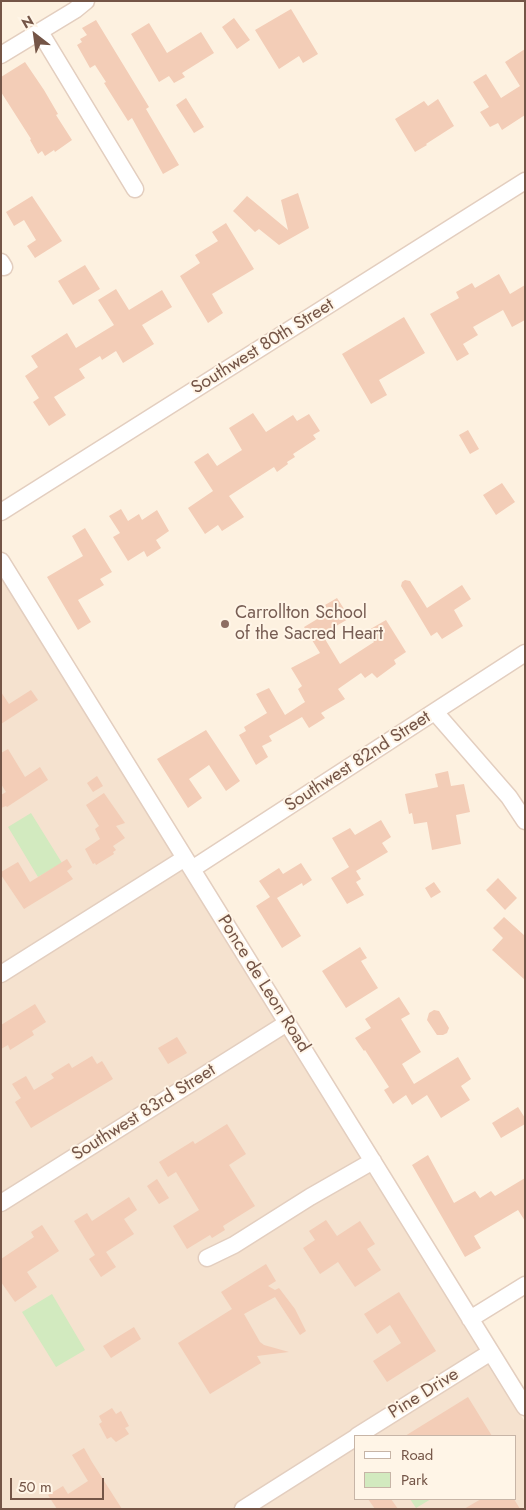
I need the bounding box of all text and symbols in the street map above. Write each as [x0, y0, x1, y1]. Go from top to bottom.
north arrow [10, 10, 60, 60]
text: N [18, 11, 37, 33]
street label: Southwest 80th Street [188, 294, 338, 400]
place label: Carrollton School of the Sacred Heart [235, 603, 383, 646]
marker: Carrollton School of the Sacred Heart [219, 618, 231, 630]
street label: Southwest 82nd Street [281, 707, 435, 817]
street label: Ponce de Leon Road [212, 911, 314, 1057]
street label: Southwest 83rd Street [68, 1060, 220, 1166]
street label: Pine Drive [385, 1364, 463, 1424]
legend [354, 1435, 516, 1500]
text: Road [401, 1444, 433, 1466]
scale bar [12, 1468, 106, 1500]
text: Park [401, 1469, 428, 1491]
text: 50 m [18, 1476, 52, 1498]

